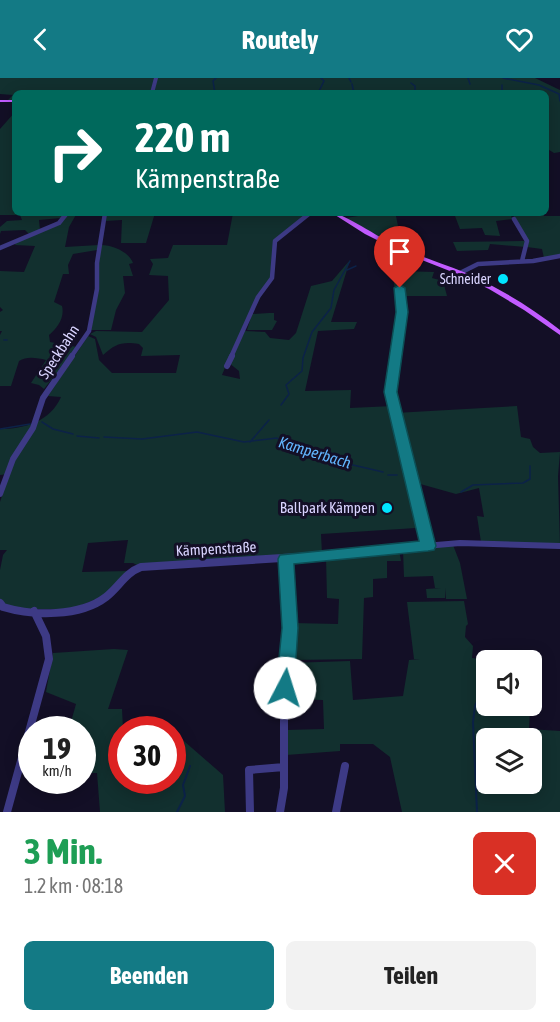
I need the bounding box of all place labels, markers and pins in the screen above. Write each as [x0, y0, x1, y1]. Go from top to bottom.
pin [374, 226, 425, 288]
place label: Schneider [440, 271, 492, 287]
marker: Schneider [496, 272, 510, 286]
place label: Ballpark Kämpen [280, 499, 375, 516]
marker: Ballpark Kämpen [380, 501, 394, 515]

